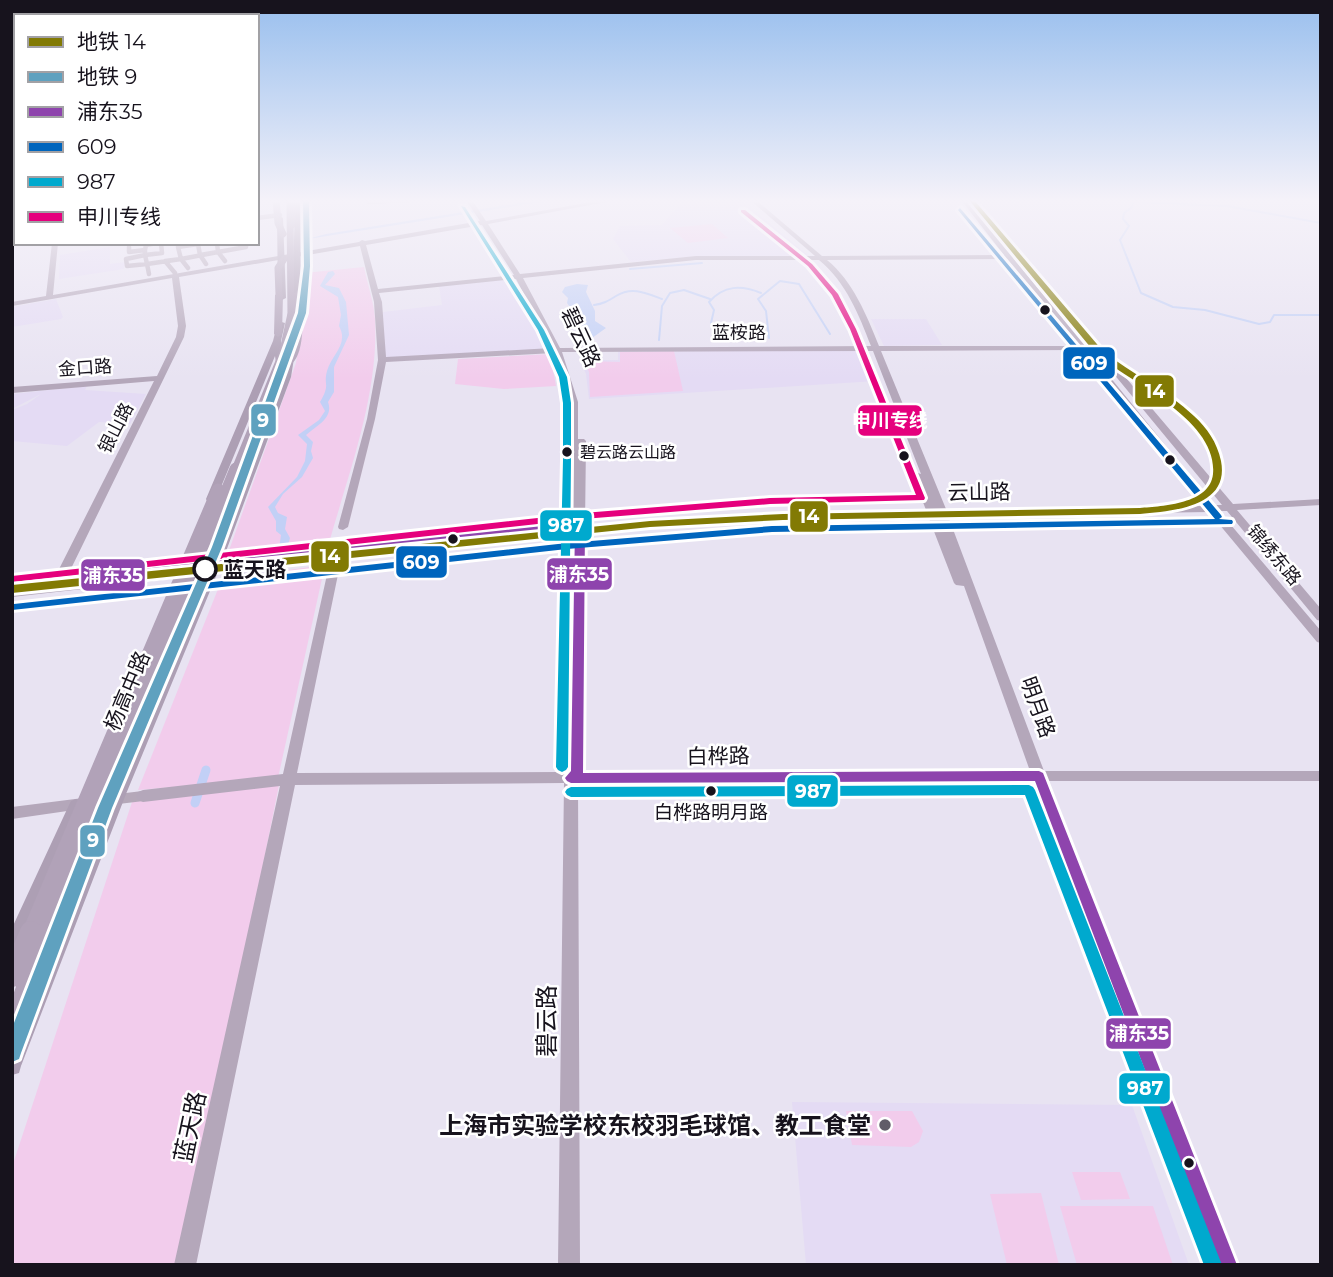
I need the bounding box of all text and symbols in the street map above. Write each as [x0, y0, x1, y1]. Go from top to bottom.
legend [14, 14, 259, 245]
text: 地铁 14 [77, 29, 146, 54]
text: 地铁 9 [77, 64, 137, 89]
text: 浦东35 [77, 99, 143, 124]
text: 609 [77, 134, 116, 159]
text: 987 [77, 169, 116, 194]
text: 申川专线 [77, 204, 161, 229]
street label: 碧云路 [556, 303, 606, 371]
unlabelled marker [1038, 303, 1052, 317]
street label: 蓝桉路 [712, 322, 766, 344]
line badge: 609 [1062, 346, 1116, 380]
text: 609 [1070, 352, 1108, 375]
street label: 金口路 [57, 355, 113, 381]
line badge: 14 [1134, 374, 1175, 408]
text: 14 [1145, 380, 1165, 403]
street label: 银山路 [94, 399, 138, 457]
line badge: 9 [250, 403, 277, 437]
line badge: 申川专线 [857, 404, 923, 437]
text: 9 [257, 409, 269, 432]
text: 申川专线 [852, 409, 928, 432]
place label: 碧云路云山路 [580, 443, 676, 462]
marker: 碧云路云山路 [560, 445, 574, 459]
unlabelled marker [897, 449, 911, 463]
unlabelled marker [1163, 453, 1177, 467]
street label: 云山路 [947, 479, 1011, 505]
line badge: 14 [789, 500, 829, 533]
text: 14 [799, 505, 819, 528]
line badge: 987 [539, 509, 593, 542]
text: 987 [548, 514, 584, 537]
street label: 锦绣东路 [1242, 520, 1306, 590]
unlabelled marker [446, 532, 460, 546]
line badge: 14 [310, 540, 350, 573]
text: 14 [320, 545, 340, 568]
line badge: 609 [395, 545, 448, 579]
text: 609 [402, 551, 440, 574]
marker: 蓝天路 [193, 557, 217, 581]
place label: 蓝天路 [223, 557, 286, 582]
line badge: 浦东35 [546, 557, 613, 591]
line badge: 浦东35 [80, 558, 146, 592]
text: 浦东35 [549, 563, 609, 586]
text: 浦东35 [83, 564, 143, 587]
street label: 杨高中路 [99, 647, 155, 735]
street label: 明月路 [1015, 673, 1061, 741]
street label: 白桦路 [686, 743, 750, 769]
line badge: 987 [786, 774, 839, 808]
text: 987 [795, 780, 831, 803]
marker: 白桦路明月路 [704, 784, 718, 798]
place label: 白桦路明月路 [654, 801, 768, 824]
line badge: 9 [79, 824, 106, 858]
text: 9 [87, 829, 99, 852]
street label: 碧云路 [532, 985, 561, 1057]
line badge: 浦东35 [1105, 1017, 1172, 1050]
text: 浦东35 [1109, 1022, 1169, 1045]
line badge: 987 [1118, 1072, 1171, 1105]
text: 987 [1127, 1077, 1163, 1100]
street label: 蓝天路 [168, 1089, 212, 1165]
place label: 上海市实验学校东校羽毛球馆、教工食堂 [439, 1111, 871, 1140]
marker: 上海市实验学校东校羽毛球馆、教工食堂 [877, 1117, 893, 1133]
unlabelled marker [1182, 1156, 1196, 1170]

